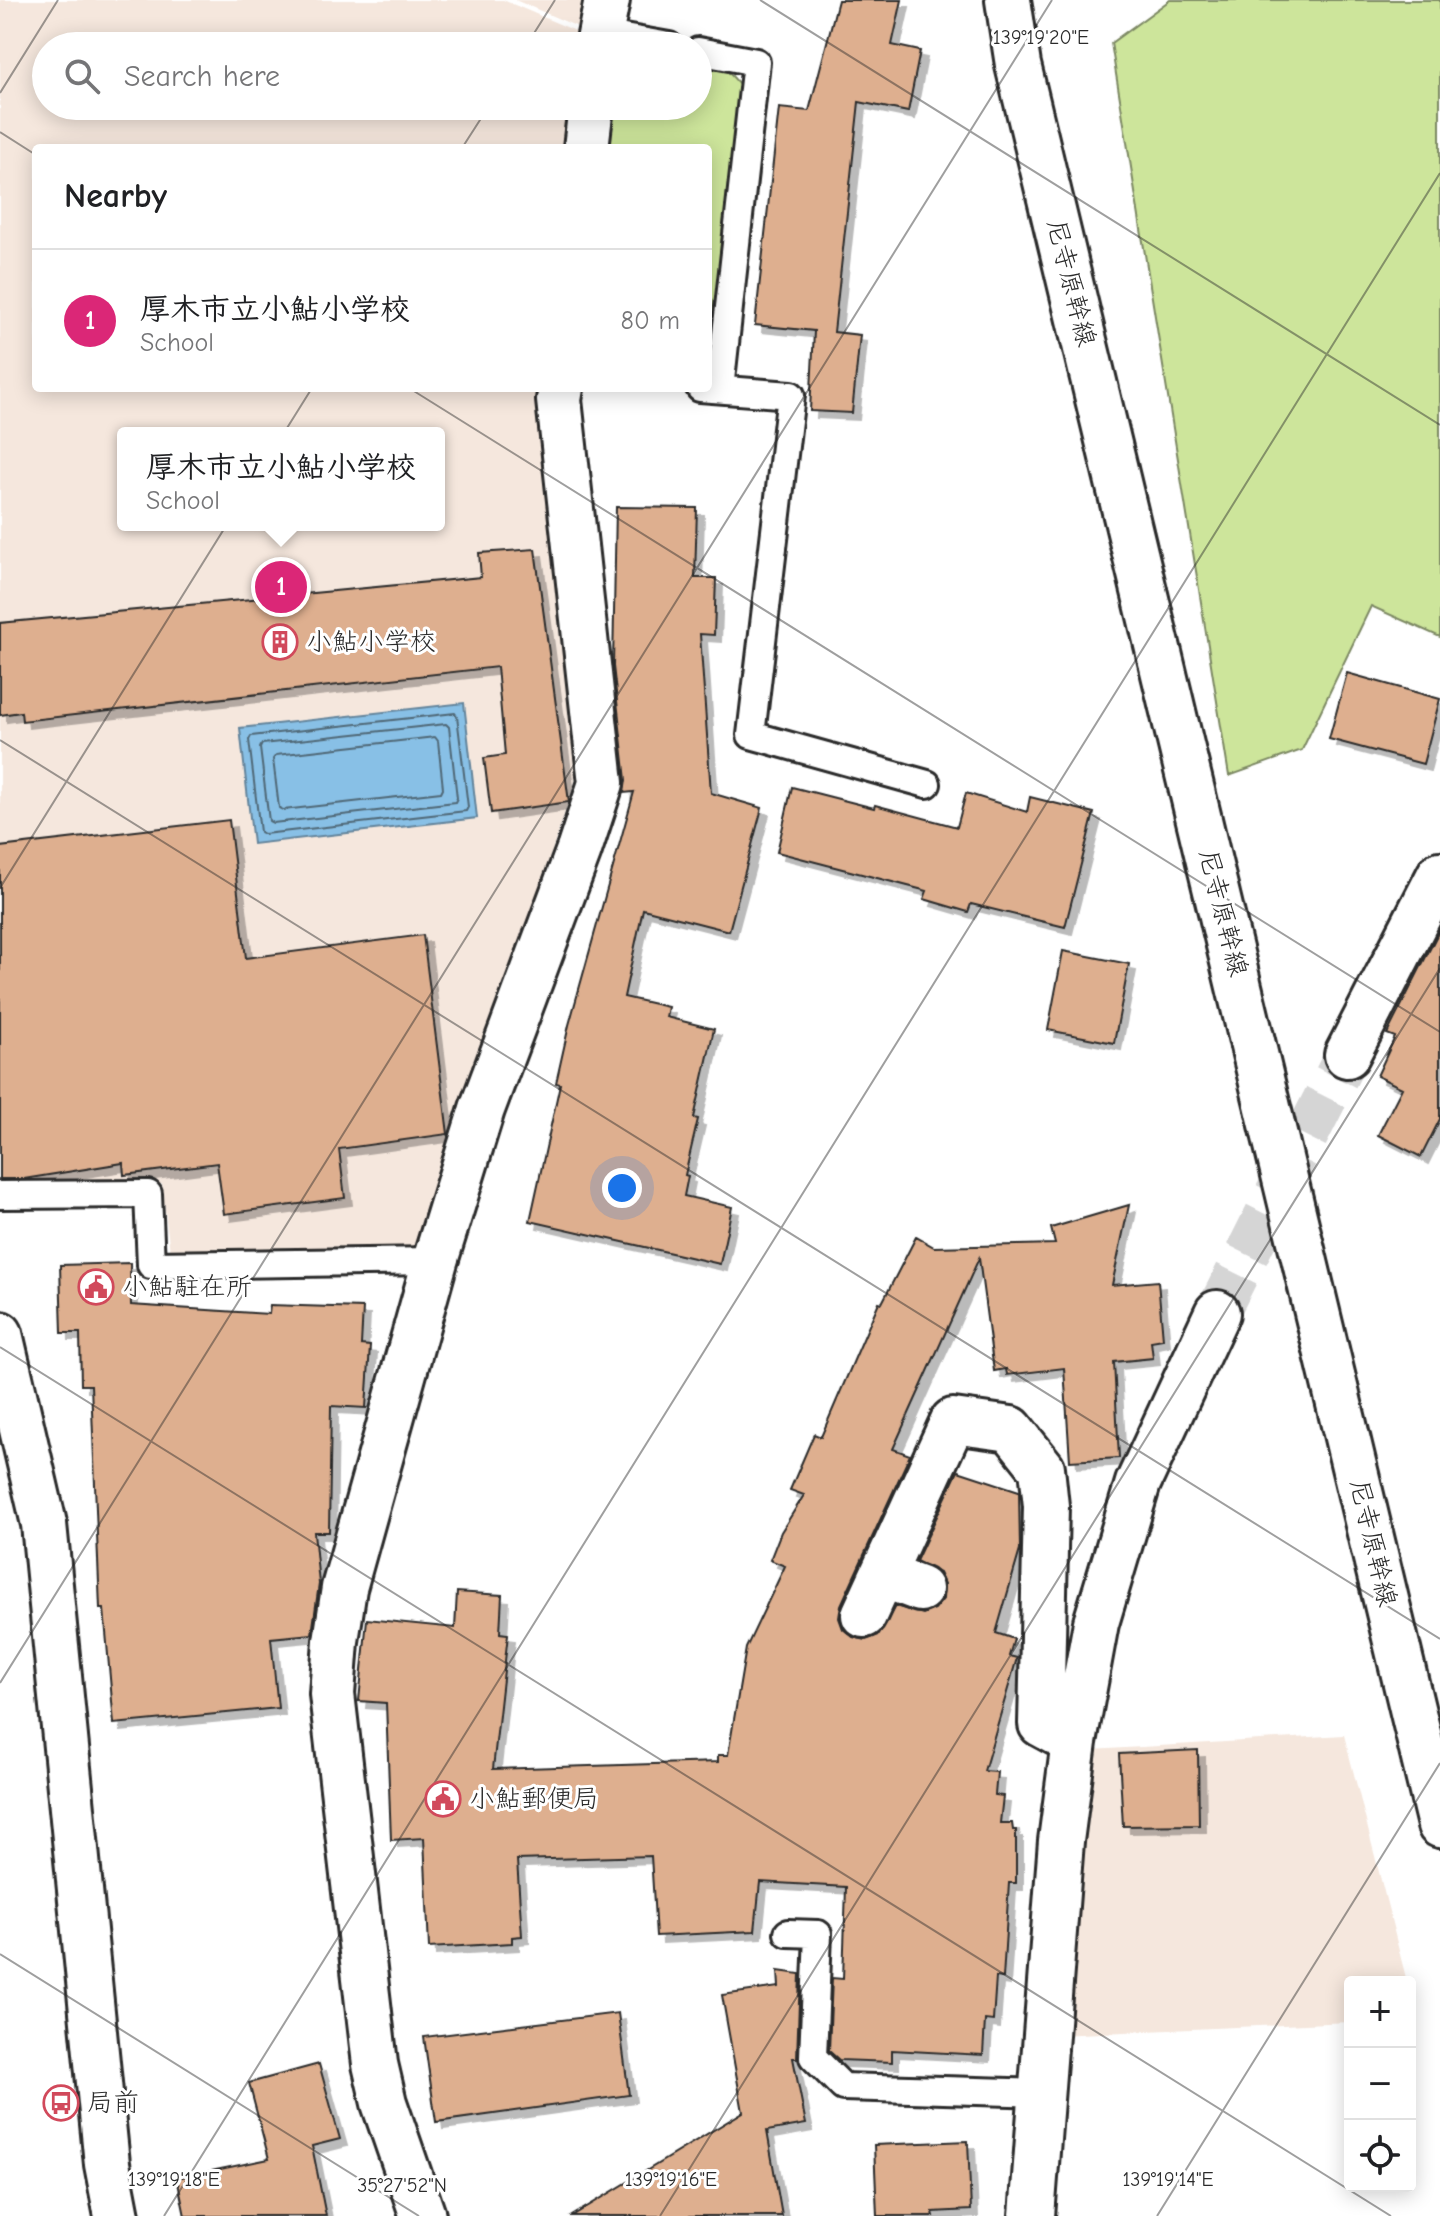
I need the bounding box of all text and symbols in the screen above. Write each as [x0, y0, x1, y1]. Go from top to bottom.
text: 139°19'20"E [993, 26, 1089, 49]
search box [32, 32, 712, 120]
icon: search [60, 54, 104, 98]
text: Search here [124, 59, 280, 94]
text: Nearby [64, 176, 167, 216]
street label: 尼寺原幹線 [1041, 216, 1101, 350]
text: 厚木市立小鮎小学校 [140, 292, 410, 327]
text: 1 [85, 306, 95, 336]
text: 80 m [621, 306, 680, 336]
text: School [140, 328, 214, 358]
popup [117, 427, 445, 531]
text: 厚木市立小鮎小学校 [146, 450, 416, 485]
text: School [146, 486, 220, 516]
pin: 1 [255, 557, 307, 617]
building icon: 小鮎小学校 [261, 623, 299, 661]
place label: 小鮎小学校 [306, 627, 436, 657]
street label: 尼寺原幹線 [1193, 846, 1253, 980]
your location [602, 1168, 642, 1208]
public building icon: 小鮎駐在所 [77, 1268, 115, 1306]
place label: 小鮎駐在所 [122, 1272, 252, 1302]
street label: 尼寺原幹線 [1344, 1476, 1402, 1610]
public building icon: 小鮎郵便局 [424, 1780, 462, 1818]
place label: 小鮎郵便局 [469, 1784, 599, 1814]
map controls [1344, 1976, 1416, 2192]
button: + [1344, 1976, 1416, 2048]
button: − [1344, 2048, 1416, 2120]
bus stop icon: 局前 [42, 2084, 80, 2122]
place label: 局前 [87, 2088, 139, 2118]
button: locate [1344, 2120, 1416, 2192]
text: 139°19'18"E [128, 2168, 220, 2191]
text: 139°19'16"E [625, 2168, 717, 2191]
text: 139°19'14"E [1122, 2168, 1214, 2191]
text: 35°27'52"N [357, 2174, 447, 2197]

